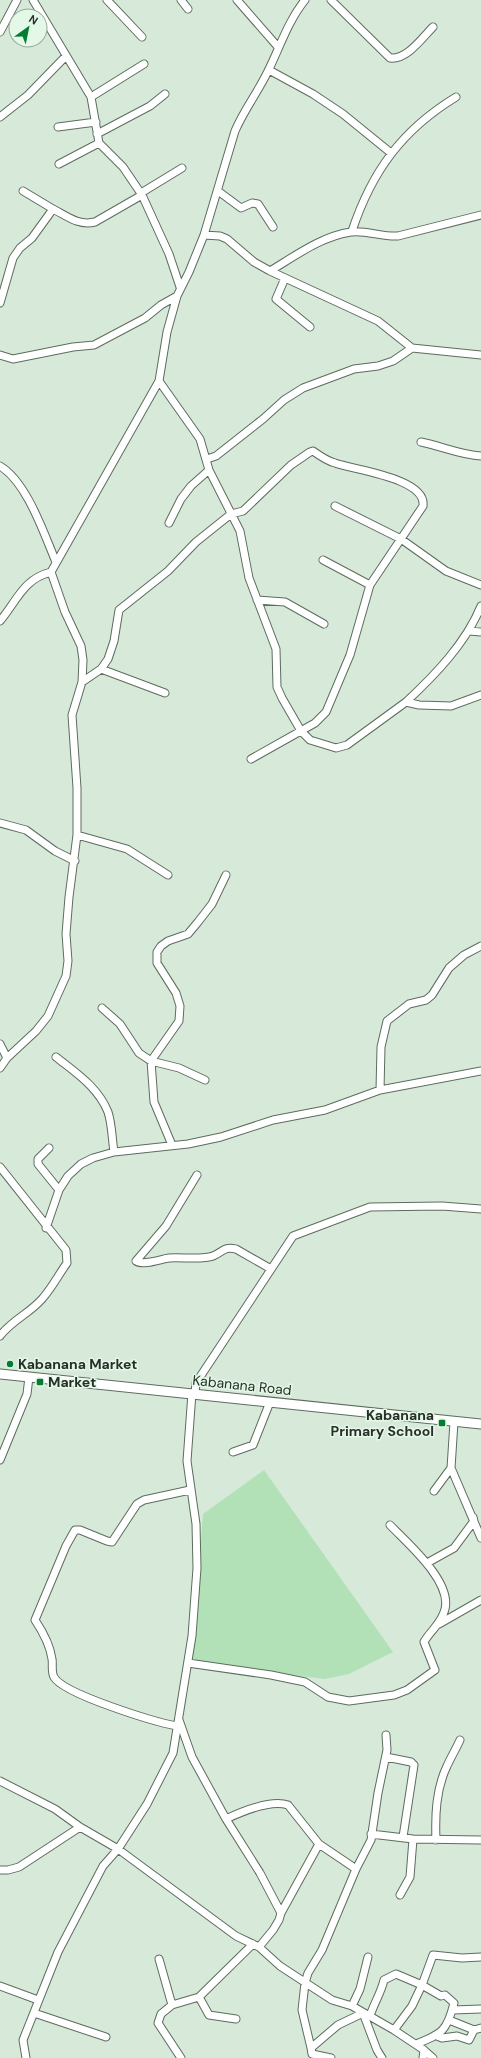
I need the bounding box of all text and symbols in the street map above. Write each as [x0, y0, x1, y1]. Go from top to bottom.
north arrow [8, 8, 48, 48]
text: N [26, 12, 41, 28]
place label: Kabanana Market [18, 1355, 137, 1373]
marker: Kabanana Market [5, 1359, 15, 1369]
street label: Kabanana Road [192, 1371, 292, 1399]
place label: Market [48, 1373, 96, 1391]
marker: Market [35, 1377, 45, 1387]
place label: Kabanana Primary School [331, 1406, 434, 1440]
marker: Kabanana Primary School [437, 1418, 447, 1428]

